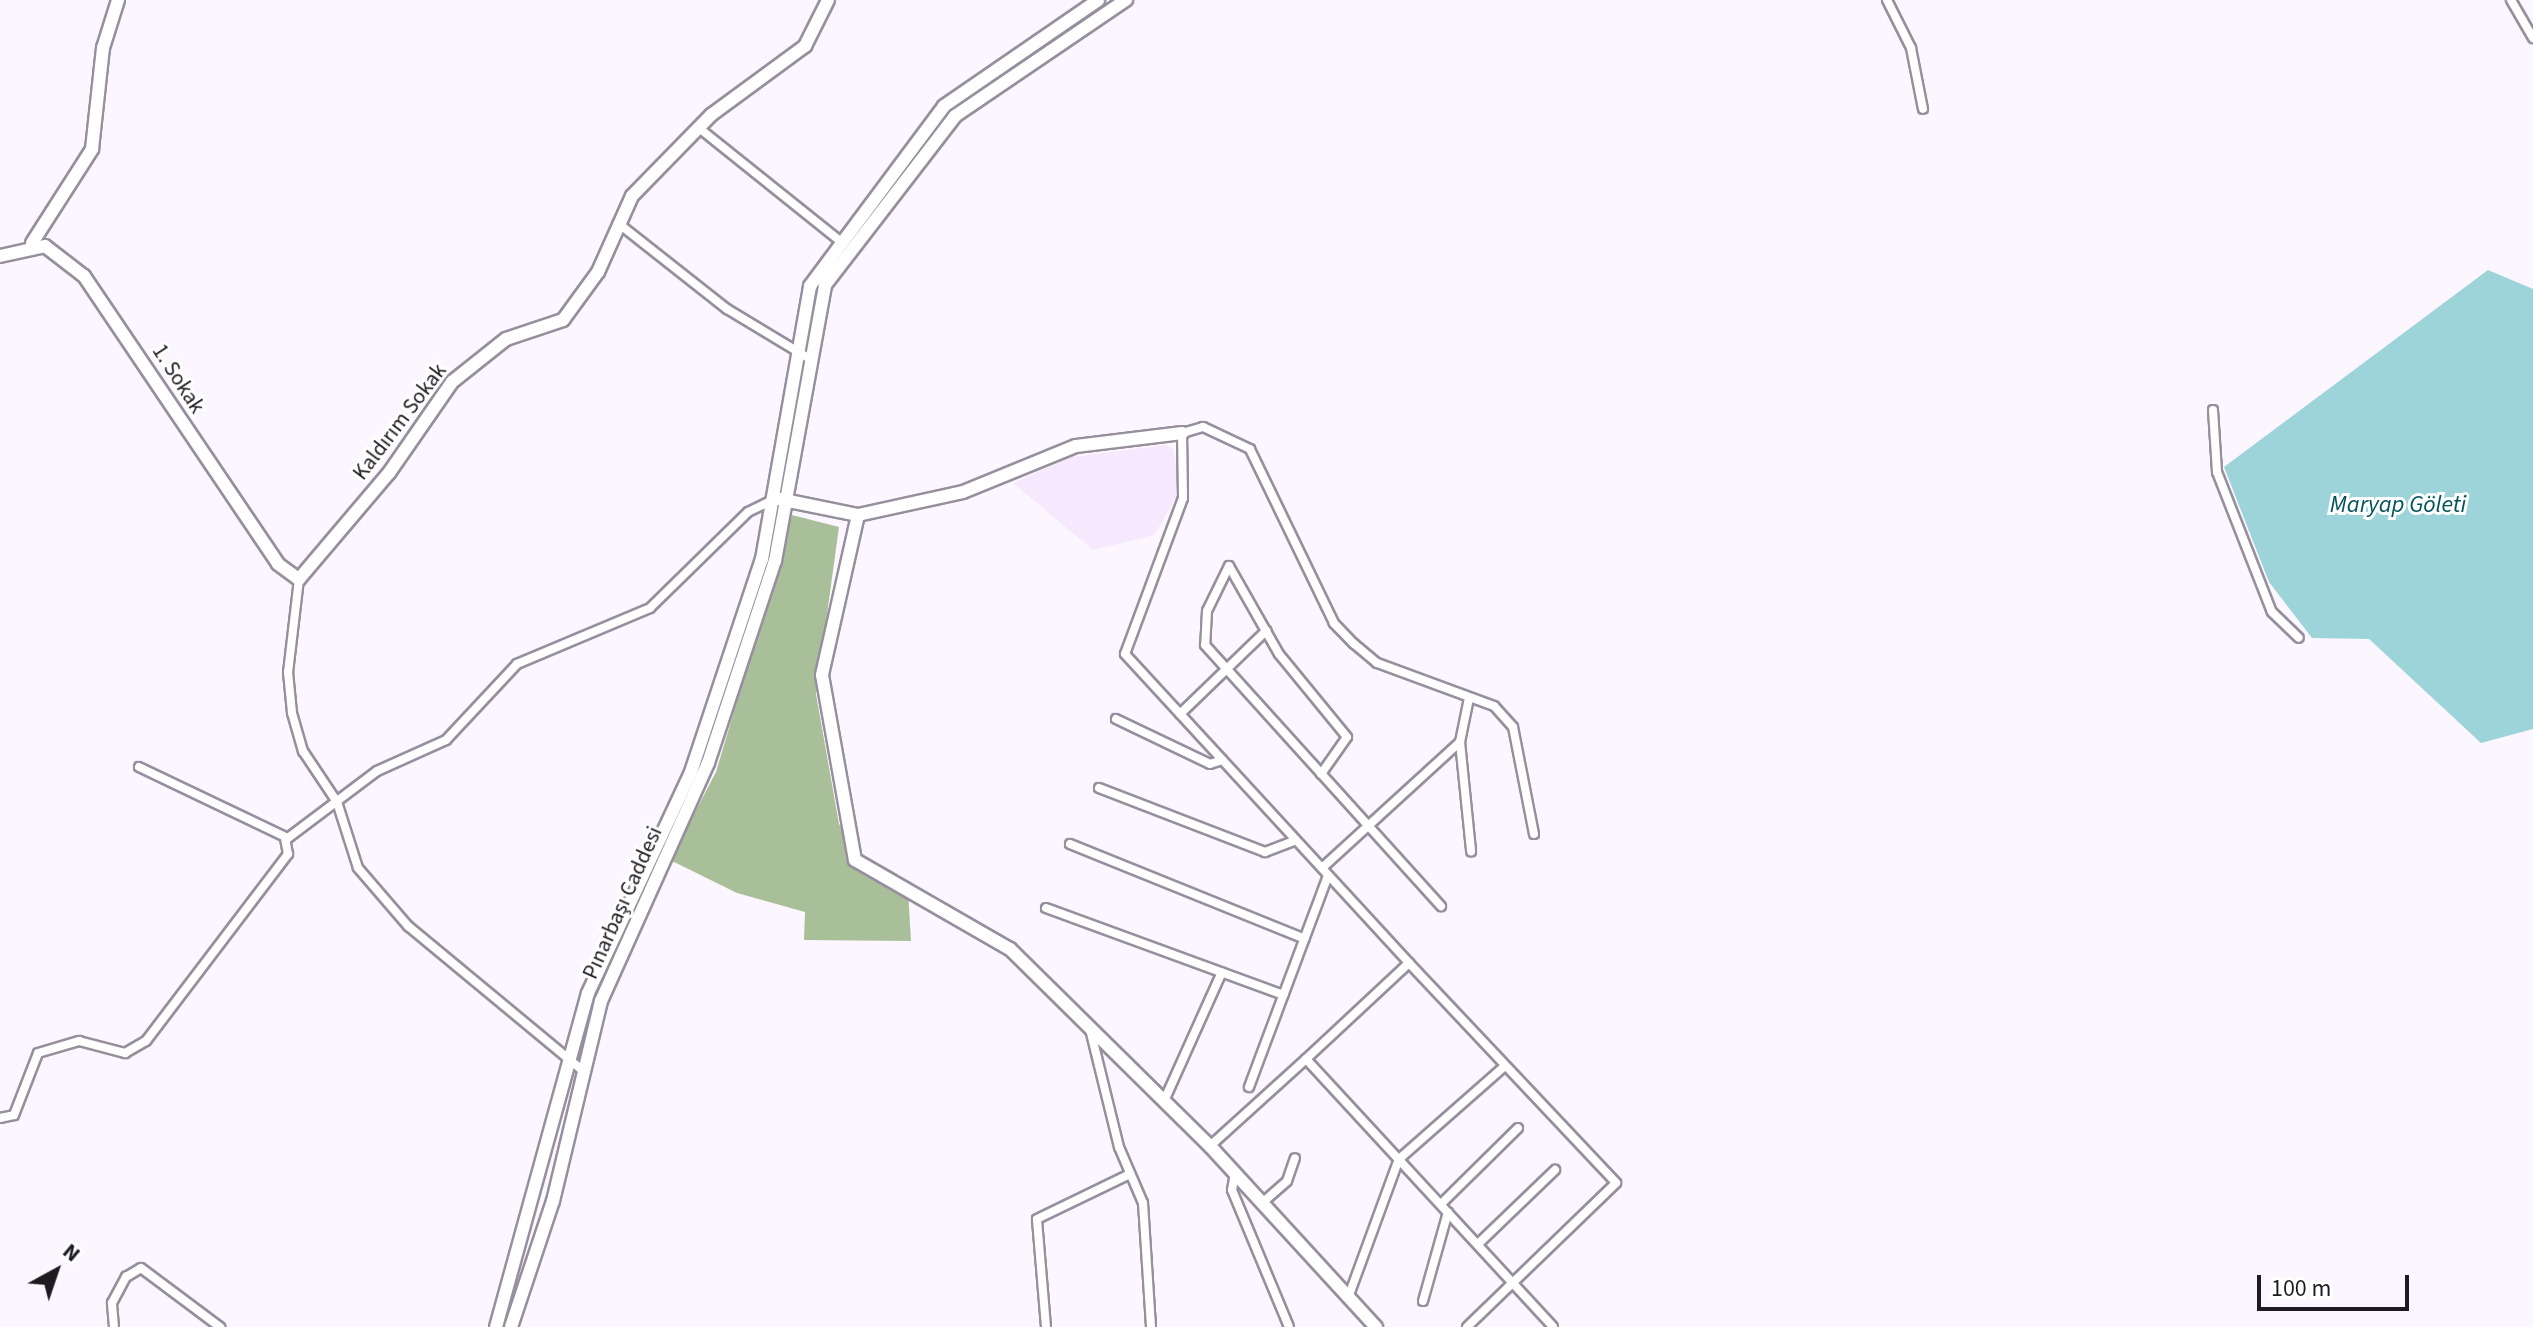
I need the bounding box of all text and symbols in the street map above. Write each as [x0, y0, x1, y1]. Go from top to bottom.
street label: 1. Sokak [146, 339, 210, 419]
street label: Kaldırım Sokak [348, 359, 452, 485]
water label: Maryap Göleti [2330, 491, 2466, 519]
street label: Pınarbaşı Caddesi [578, 823, 668, 983]
north arrow [16, 1231, 96, 1311]
text: N [56, 1236, 87, 1270]
scale bar [2261, 1259, 2413, 1309]
text: 100 m [2271, 1271, 2331, 1306]

